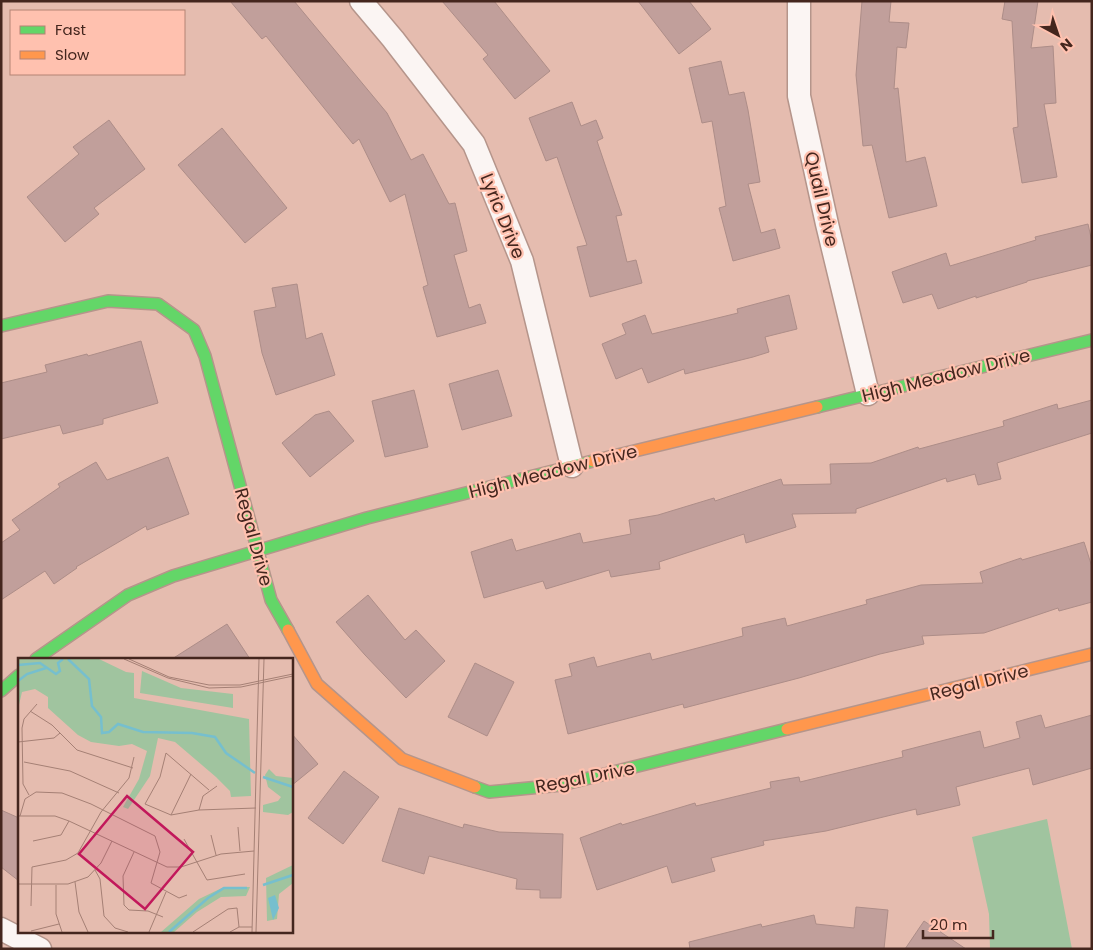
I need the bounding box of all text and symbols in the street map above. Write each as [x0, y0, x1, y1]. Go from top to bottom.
legend [10, 10, 185, 75]
north arrow [1033, 10, 1083, 60]
text: Fast [55, 19, 86, 40]
text: N [1056, 34, 1077, 56]
text: Slow [55, 44, 90, 65]
street label: Quail Drive [799, 149, 845, 249]
street label: Lyric Drive [475, 170, 531, 262]
street label: High Meadow Drive [859, 342, 1033, 408]
street label: High Meadow Drive [466, 438, 640, 504]
street label: Regal Drive [229, 485, 279, 589]
inset map [18, 658, 292, 932]
street label: Regal Drive [927, 658, 1031, 706]
street label: Regal Drive [533, 755, 637, 799]
scale bar [923, 908, 993, 940]
text: 20 m [930, 914, 968, 935]

